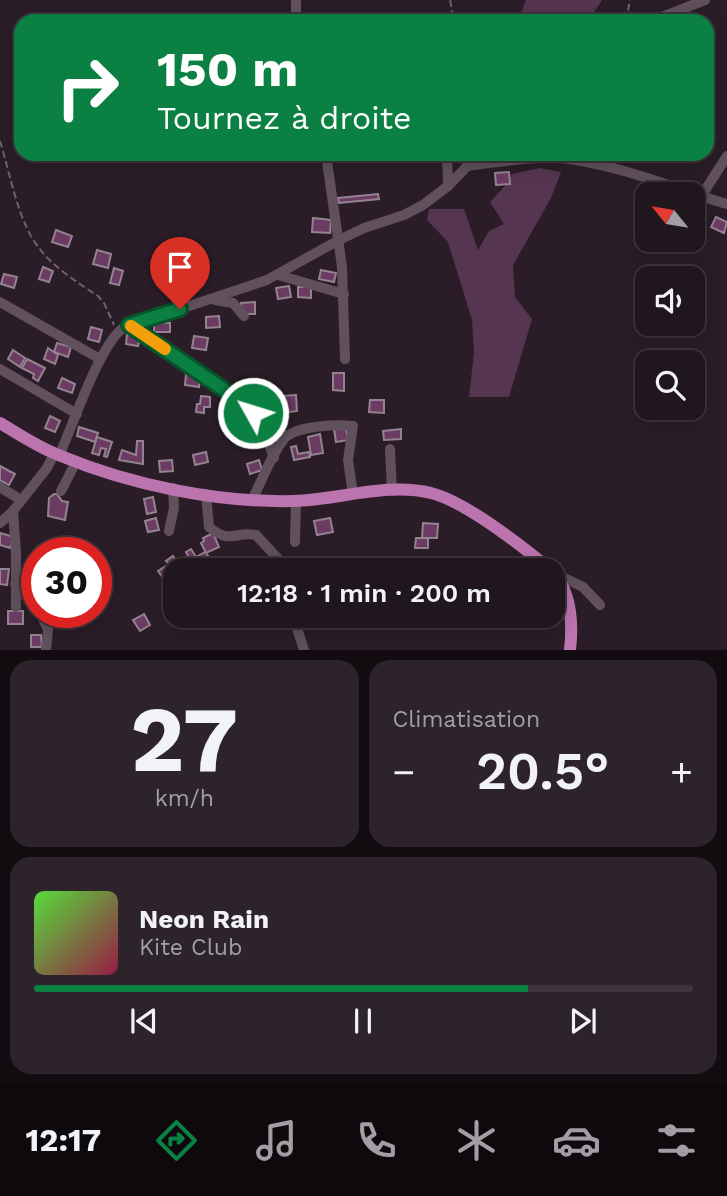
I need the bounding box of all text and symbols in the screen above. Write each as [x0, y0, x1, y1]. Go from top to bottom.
text: 150 m [157, 40, 298, 98]
icon: right [42, 42, 133, 133]
text: Tournez à droite [157, 99, 412, 137]
north arrow [635, 182, 705, 252]
map controls [635, 182, 705, 420]
pin [150, 237, 210, 309]
icon: arrive [161, 248, 199, 286]
button: sound [635, 266, 705, 336]
button: search [635, 350, 705, 420]
position arrow [216, 376, 290, 450]
speed limit sign: 30 [21, 537, 112, 628]
text: 12:18 · 1 min · 200 m [237, 578, 491, 608]
text: 27 [130, 686, 238, 793]
text: Climatisation [393, 706, 540, 733]
text: 20.5° [476, 741, 609, 802]
text: − [393, 750, 415, 794]
text: + [670, 750, 693, 794]
text: km/h [155, 785, 214, 812]
text: Neon Rain [139, 904, 269, 934]
text: Kite Club [139, 934, 242, 961]
icon: previous [125, 1002, 163, 1040]
icon: pause [344, 1002, 382, 1040]
icon: next [564, 1002, 602, 1040]
icon: directions [152, 1116, 201, 1165]
icon: music [252, 1116, 301, 1165]
icon: phone [352, 1116, 401, 1165]
icon: climate [452, 1116, 501, 1165]
icon: car [552, 1116, 601, 1165]
icon: filters [652, 1116, 701, 1165]
text: 12:17 [26, 1121, 101, 1159]

